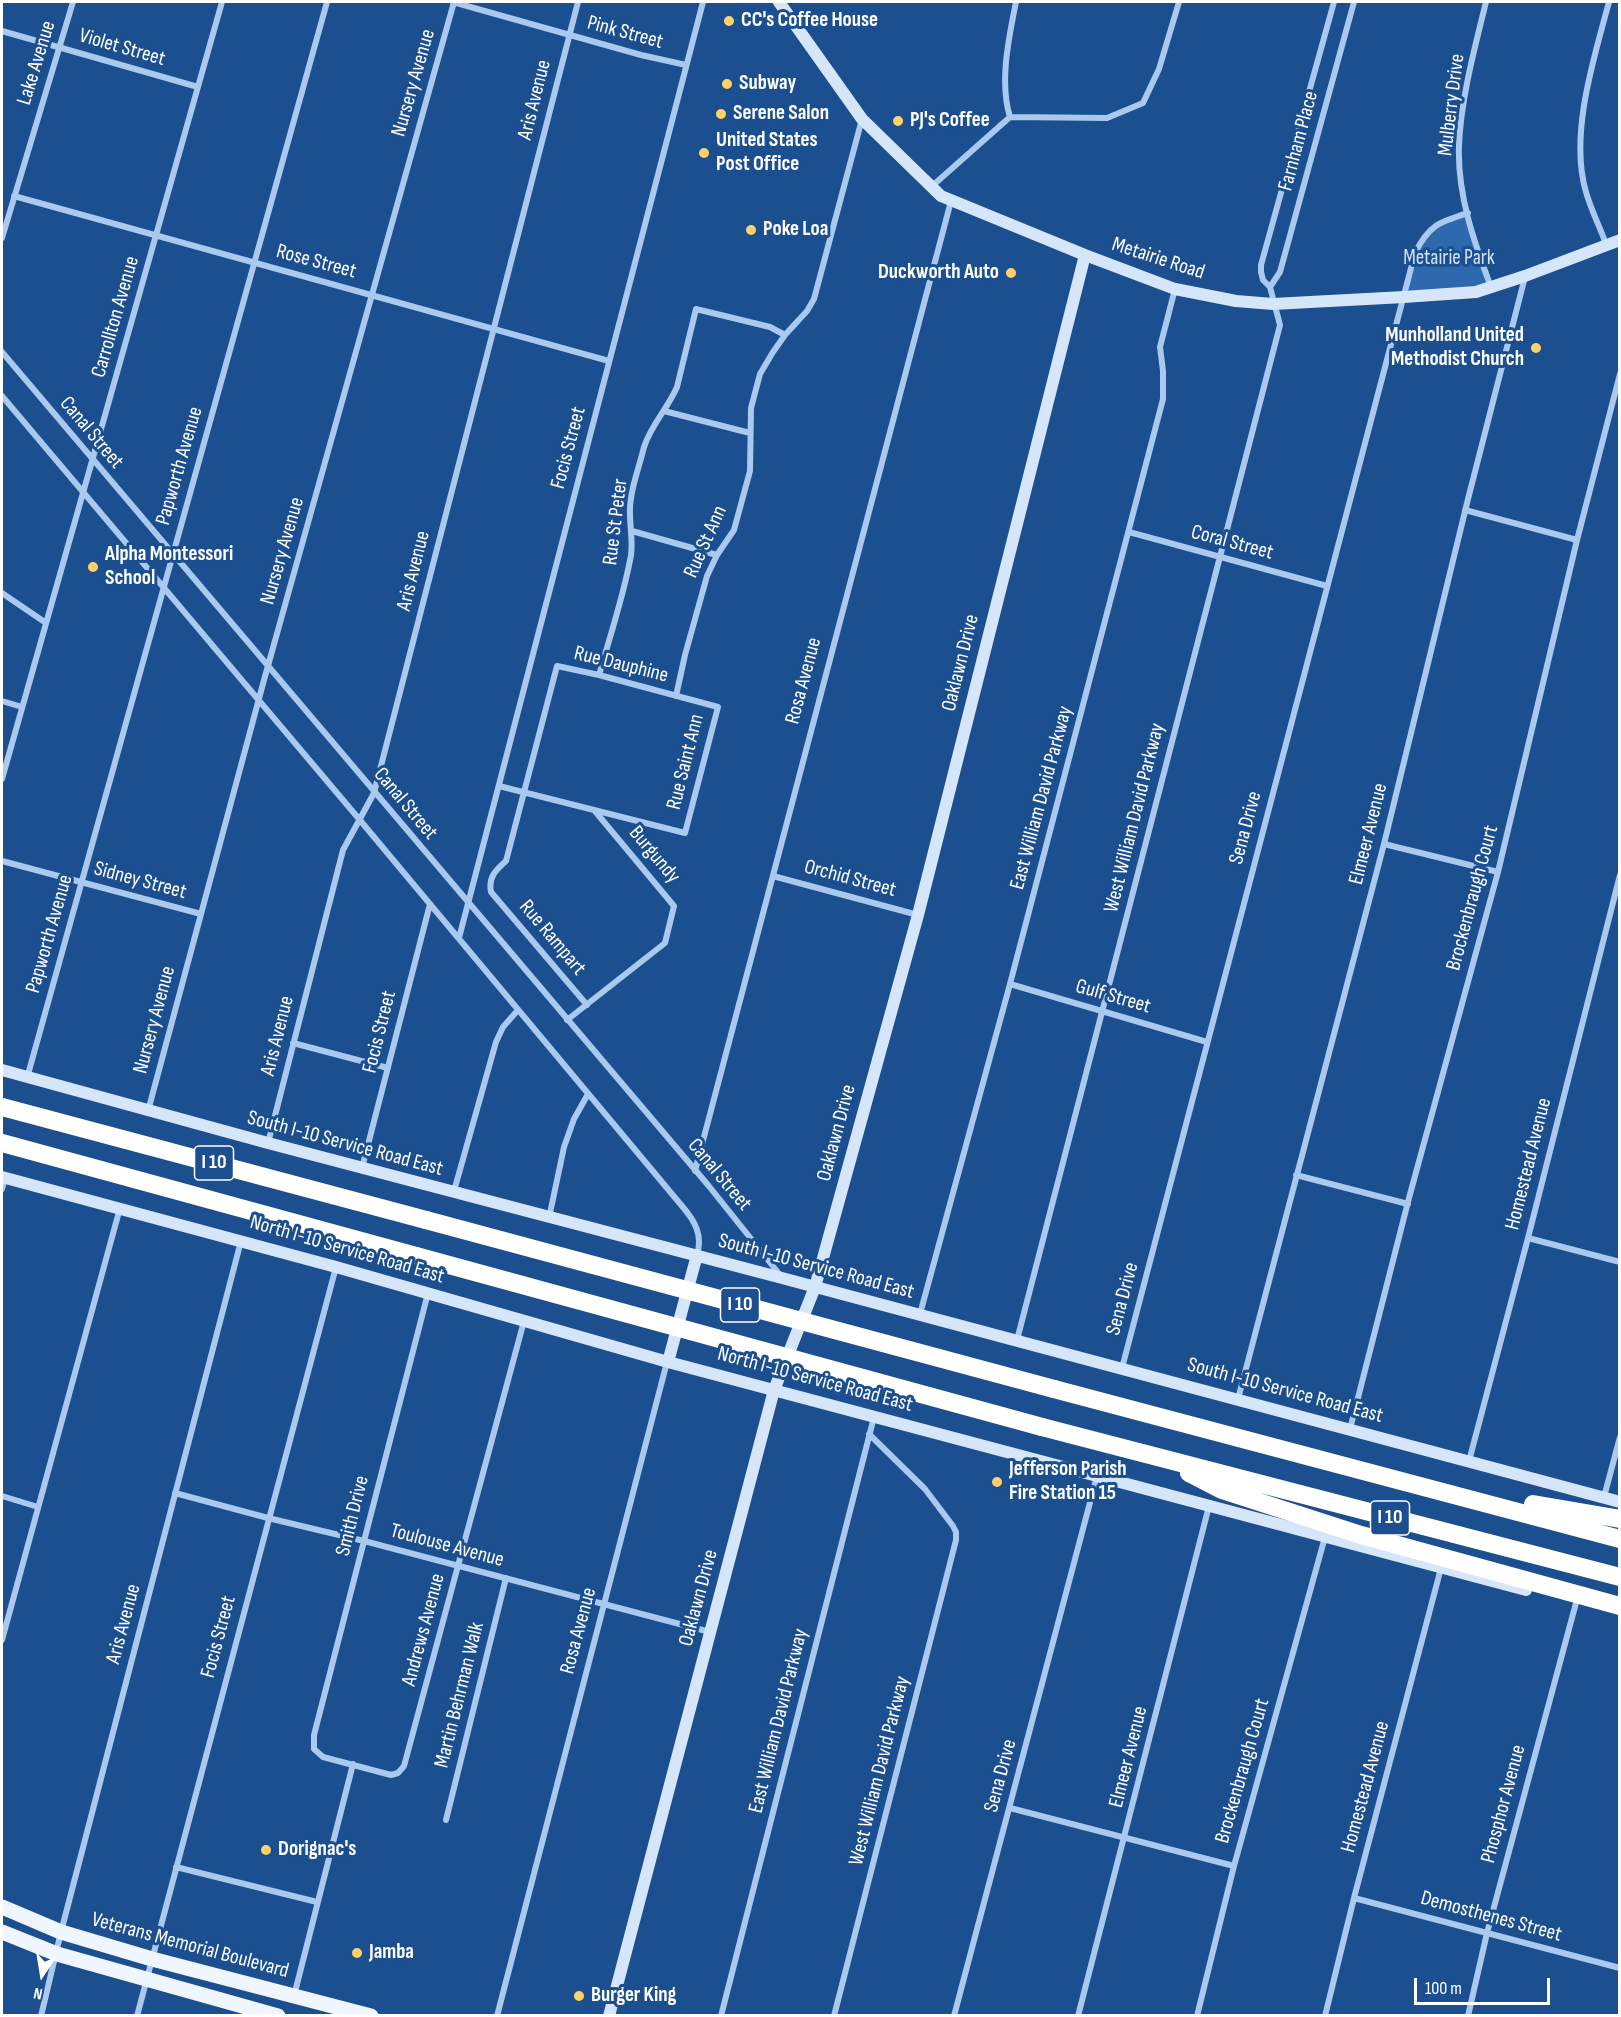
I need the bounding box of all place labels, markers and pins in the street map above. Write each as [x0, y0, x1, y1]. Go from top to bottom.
place label: CC's Coffee House [741, 8, 878, 34]
marker: CC's Coffee House [722, 14, 736, 28]
place label: Subway [739, 71, 796, 97]
marker: Subway [720, 77, 734, 91]
place label: Serene Salon [733, 101, 829, 127]
marker: Serene Salon [714, 107, 728, 121]
place label: PJ's Coffee [910, 108, 990, 134]
marker: PJ's Coffee [891, 114, 905, 128]
place label: United States Post Office [716, 128, 818, 178]
marker: United States Post Office [697, 146, 711, 160]
place label: Poke Loa [763, 217, 828, 243]
marker: Poke Loa [744, 223, 758, 237]
place label: Duckworth Auto [878, 260, 999, 286]
marker: Duckworth Auto [1004, 266, 1018, 280]
place label: Munholland United Methodist Church [1385, 323, 1524, 373]
marker: Munholland United Methodist Church [1529, 341, 1543, 355]
place label: Alpha Montessori School [105, 542, 233, 592]
marker: Alpha Montessori School [86, 560, 100, 574]
place label: Jefferson Parish Fire Station 15 [1009, 1457, 1127, 1507]
marker: Jefferson Parish Fire Station 15 [990, 1475, 1004, 1489]
place label: Dorignac's [278, 1837, 356, 1863]
marker: Dorignac's [259, 1843, 273, 1857]
place label: Jamba [369, 1940, 414, 1966]
marker: Jamba [350, 1946, 364, 1960]
place label: Burger King [591, 1983, 676, 2009]
marker: Burger King [572, 1989, 586, 2003]

